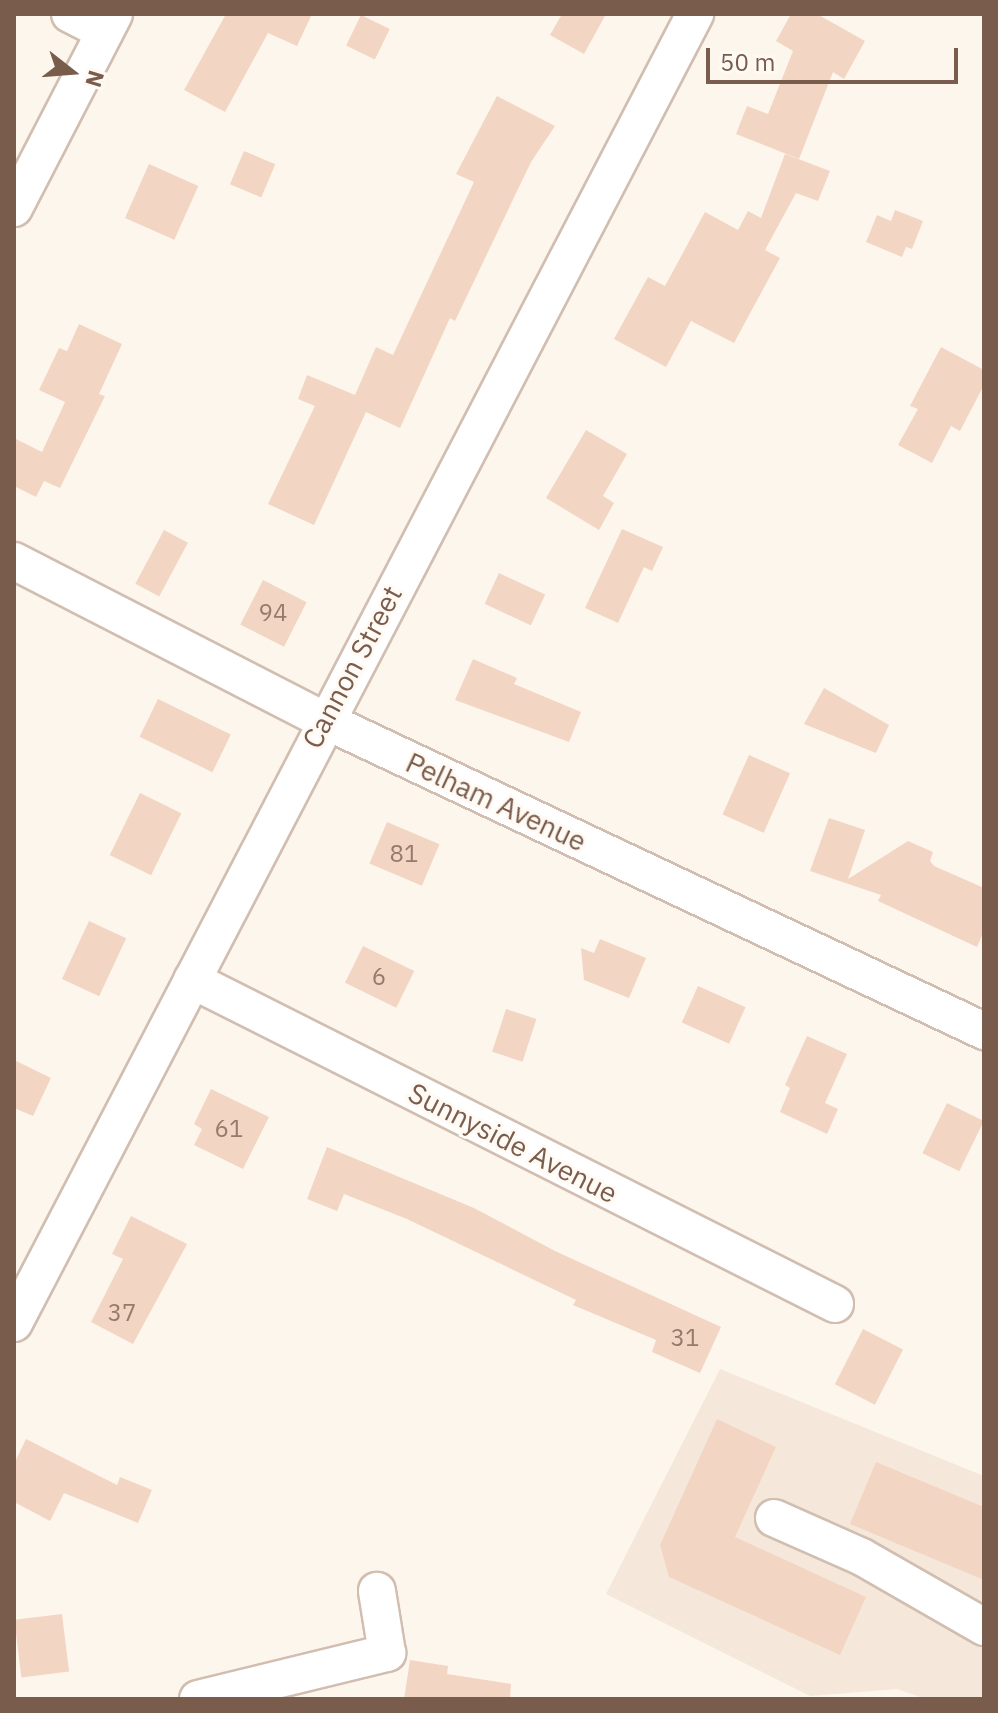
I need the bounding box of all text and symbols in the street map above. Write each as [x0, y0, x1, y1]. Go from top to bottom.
north arrow [32, 32, 112, 112]
scale bar [710, 32, 962, 82]
text: 50 m [720, 46, 775, 78]
text: N [79, 67, 112, 91]
street label: Cannon Street [295, 580, 409, 754]
house number: 94 [259, 599, 287, 627]
street label: Pelham Avenue [401, 746, 591, 858]
house number: 81 [390, 840, 418, 868]
house number: 6 [372, 963, 386, 991]
street label: Sunnyside Avenue [403, 1076, 623, 1210]
house number: 61 [215, 1115, 243, 1143]
house number: 37 [108, 1299, 136, 1327]
house number: 31 [671, 1324, 699, 1352]

